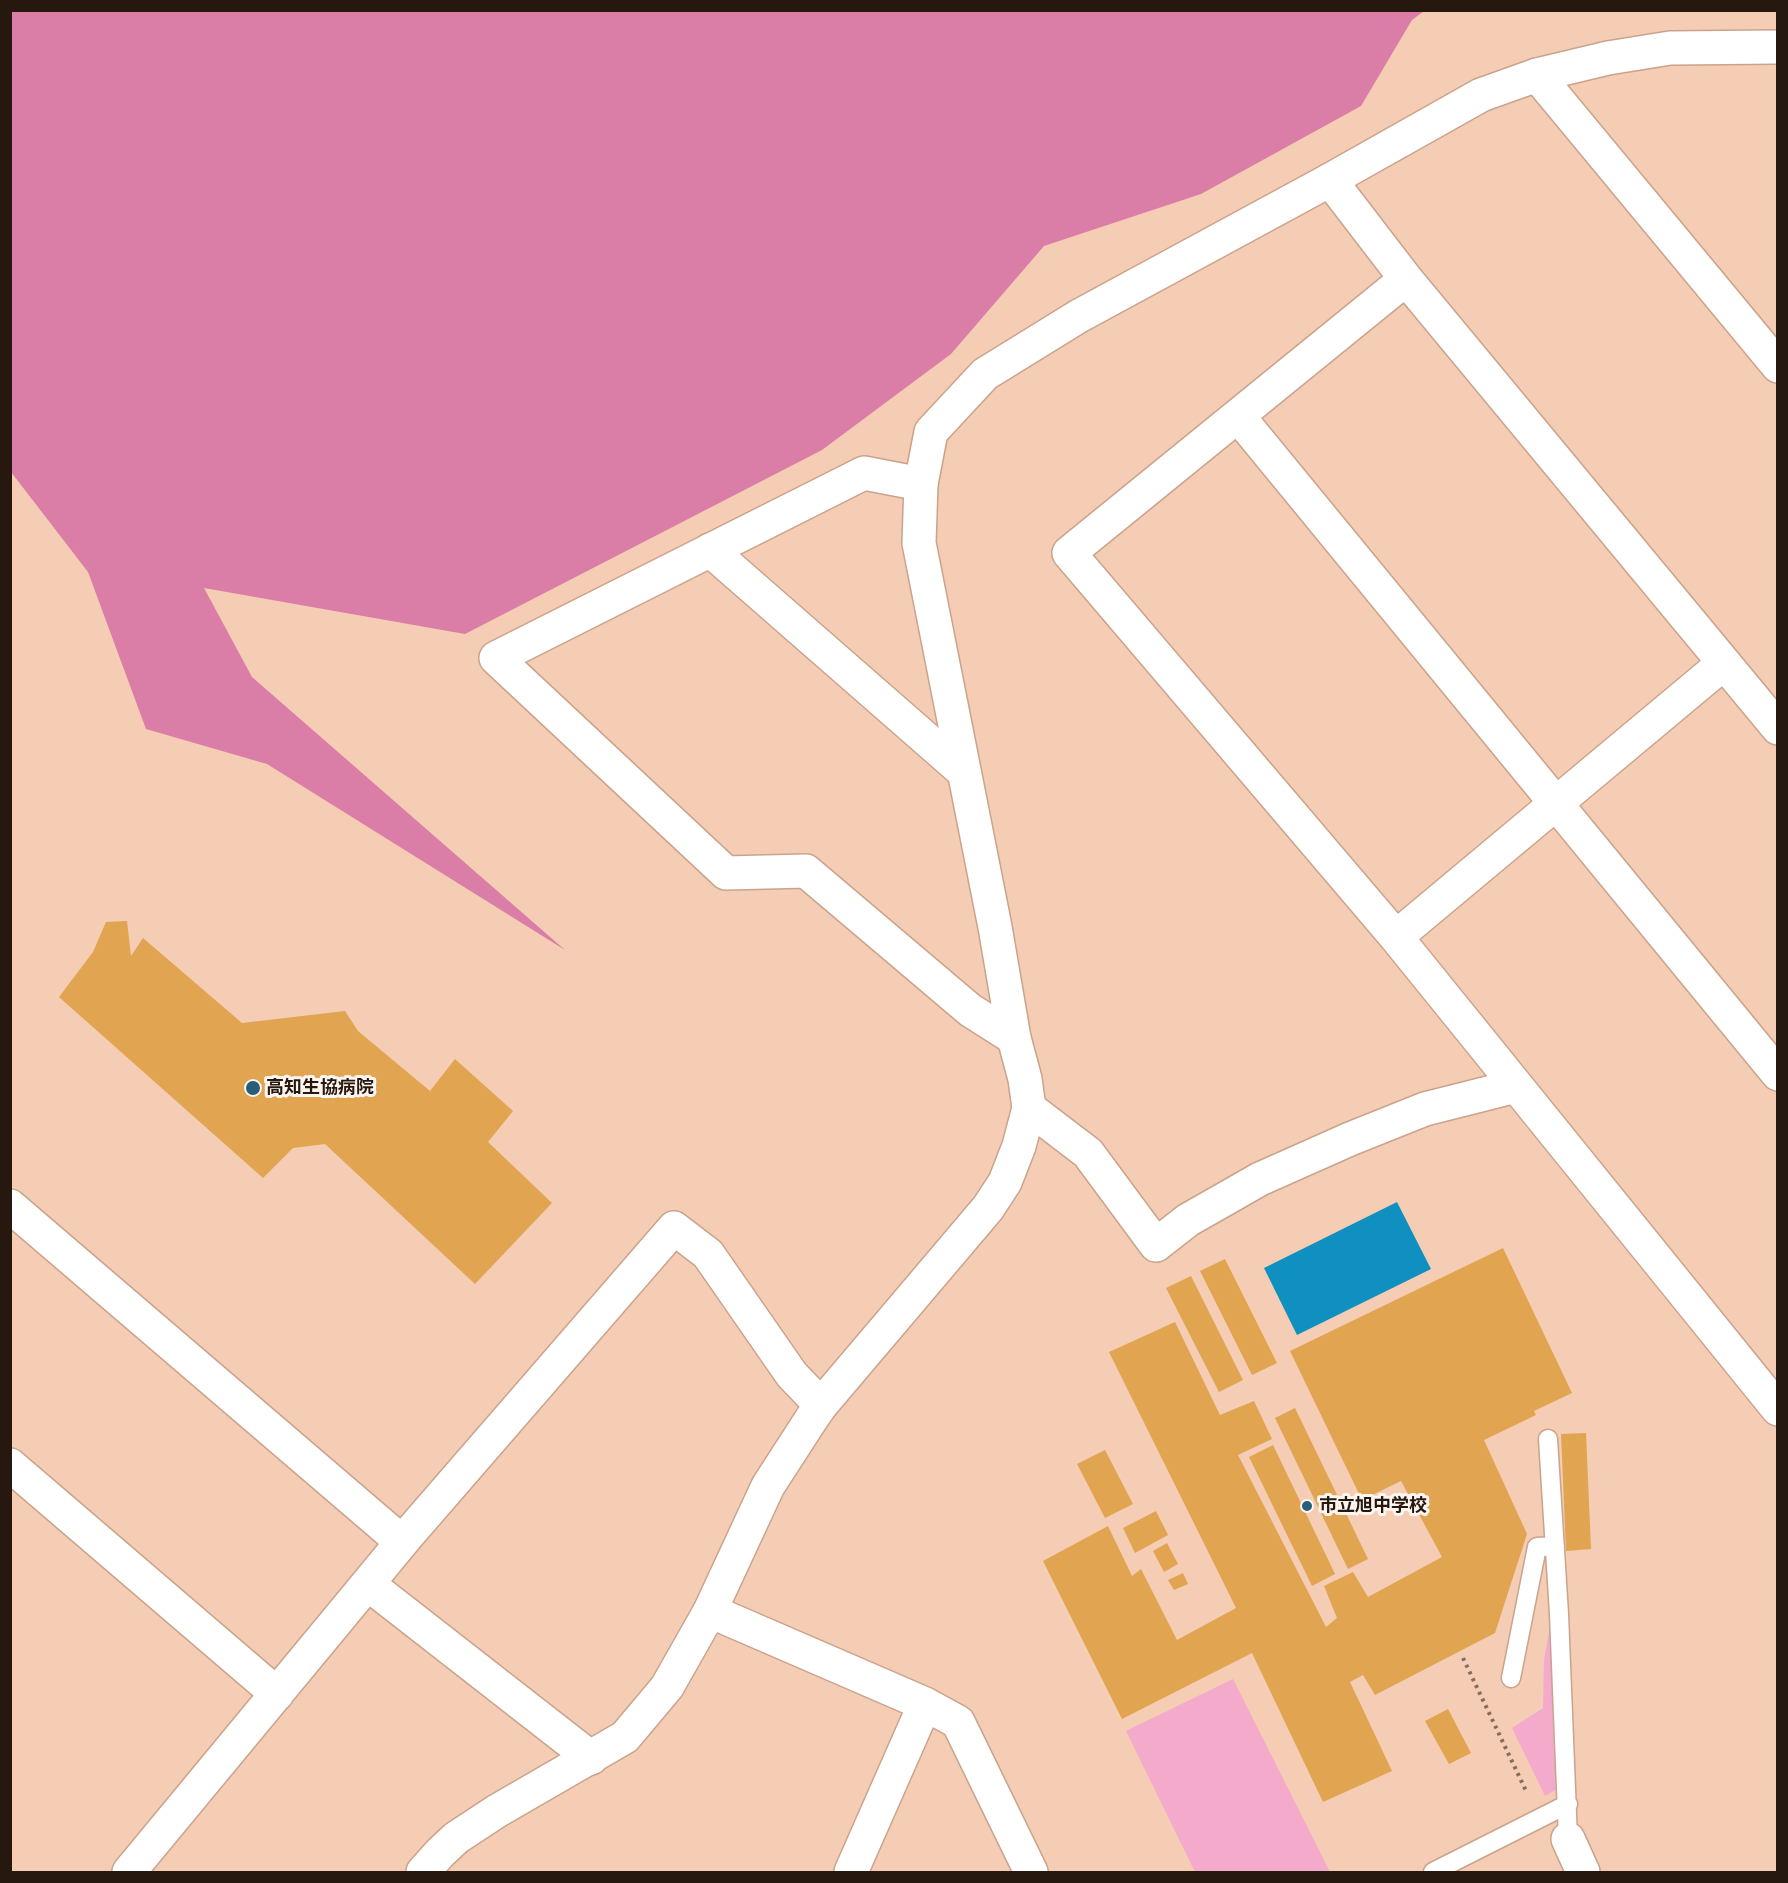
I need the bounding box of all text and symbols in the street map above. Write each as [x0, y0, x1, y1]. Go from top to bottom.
place label: 高知生協病院 [266, 1077, 374, 1099]
marker: 高知生協病院 [244, 1079, 262, 1097]
place label: 市立旭中学校 [1319, 1495, 1427, 1517]
marker: 市立旭中学校 [1300, 1499, 1314, 1513]

